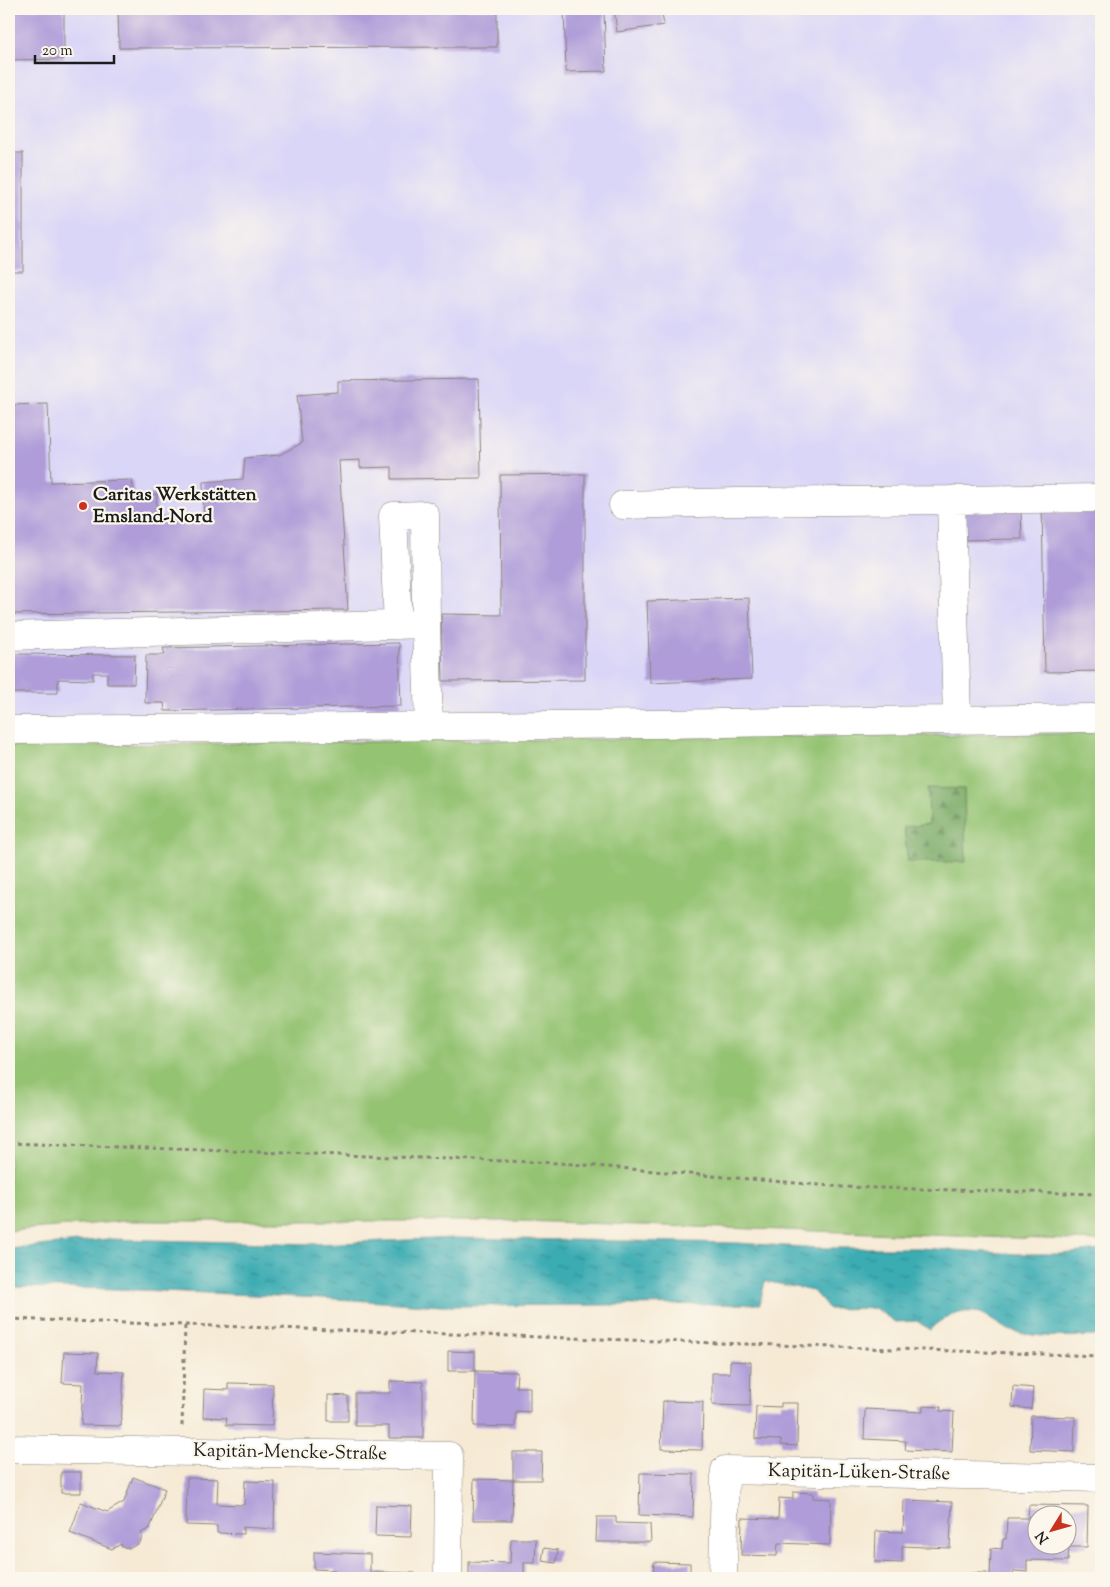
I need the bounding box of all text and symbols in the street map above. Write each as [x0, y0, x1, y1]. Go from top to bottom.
scale bar [35, 32, 114, 64]
text: 20 m [42, 41, 73, 62]
place label: Caritas Werkstätten Emsland-Nord [93, 482, 258, 531]
marker: Caritas Werkstätten Emsland-Nord [77, 500, 89, 512]
street label: Kapitän-Mencke-Straße [193, 1438, 387, 1468]
street label: Kapitän-Lüken-Straße [768, 1458, 950, 1488]
north arrow [1028, 1504, 1078, 1554]
text: N [1032, 1526, 1055, 1547]

